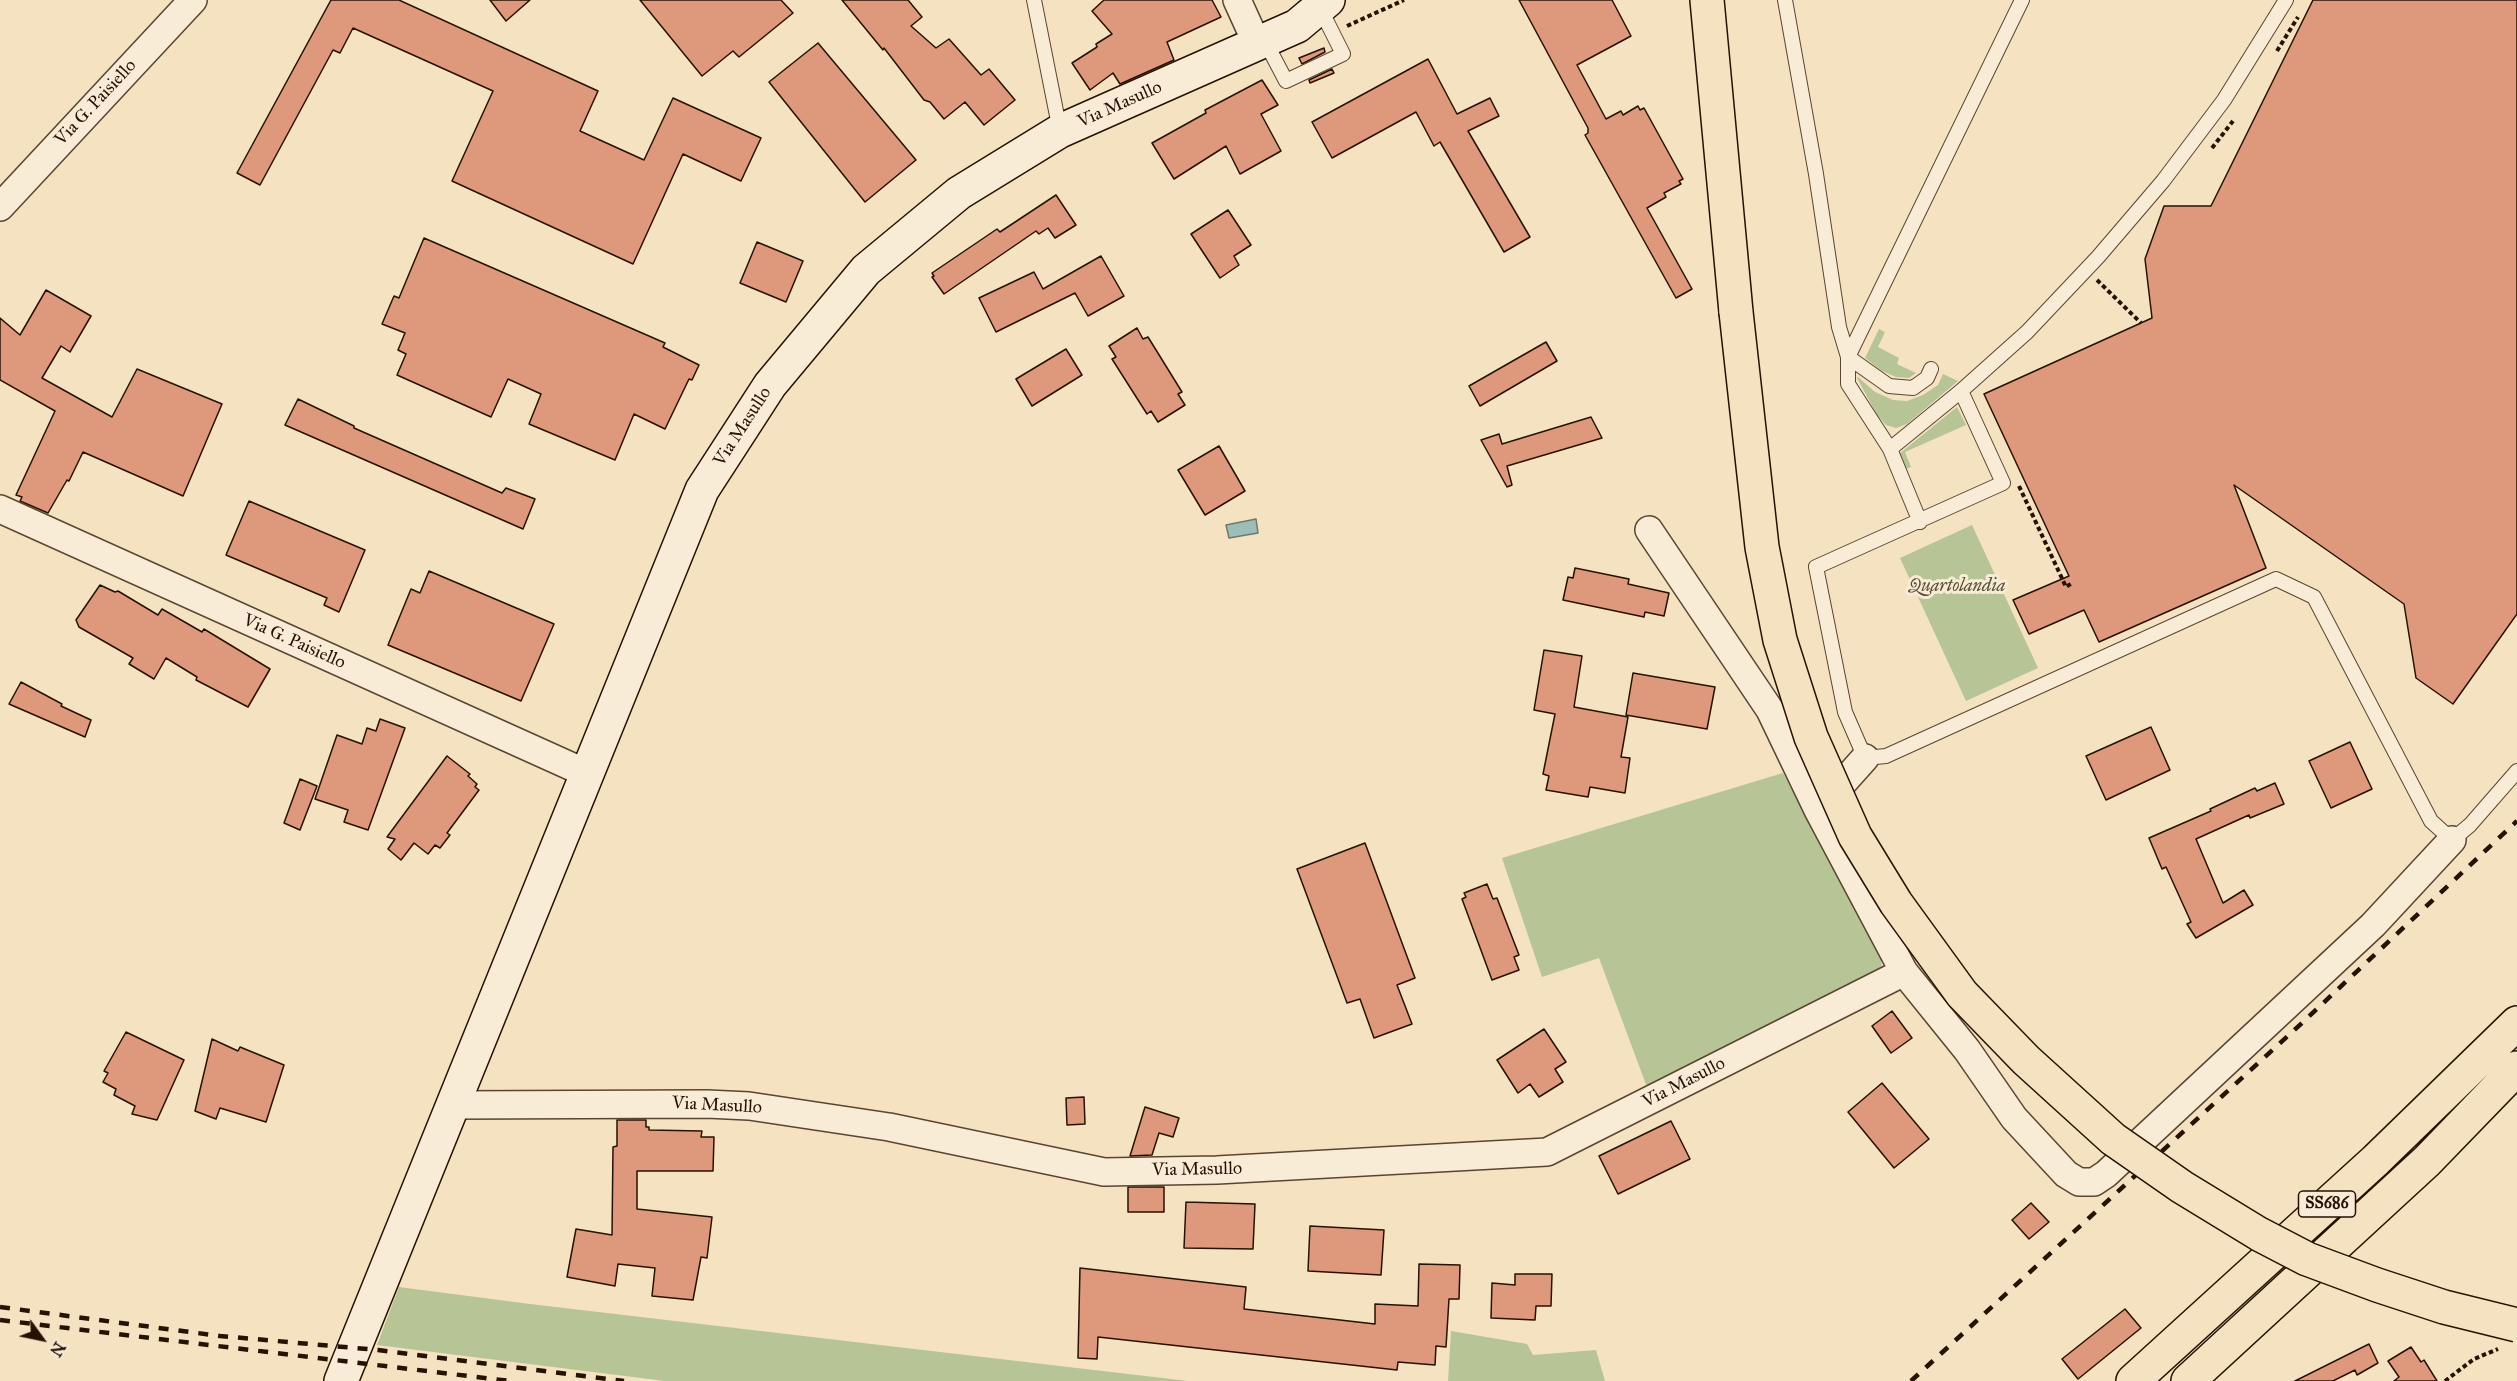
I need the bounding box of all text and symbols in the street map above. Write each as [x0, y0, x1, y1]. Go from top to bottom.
street label: Via G. Paisiello [51, 55, 141, 151]
street label: Via Masullo [1074, 77, 1166, 133]
street label: Via Masullo [709, 383, 777, 471]
park label: Quartolandia [1909, 576, 2005, 598]
street label: Via G. Paisiello [239, 610, 349, 674]
street label: Via Masullo [1639, 1053, 1729, 1113]
street label: Via Masullo [671, 1093, 763, 1119]
street label: Via Masullo [1152, 1158, 1242, 1182]
road number: SS686 [2298, 1191, 2356, 1217]
north arrow [12, 1309, 72, 1369]
text: N [46, 1338, 69, 1360]

